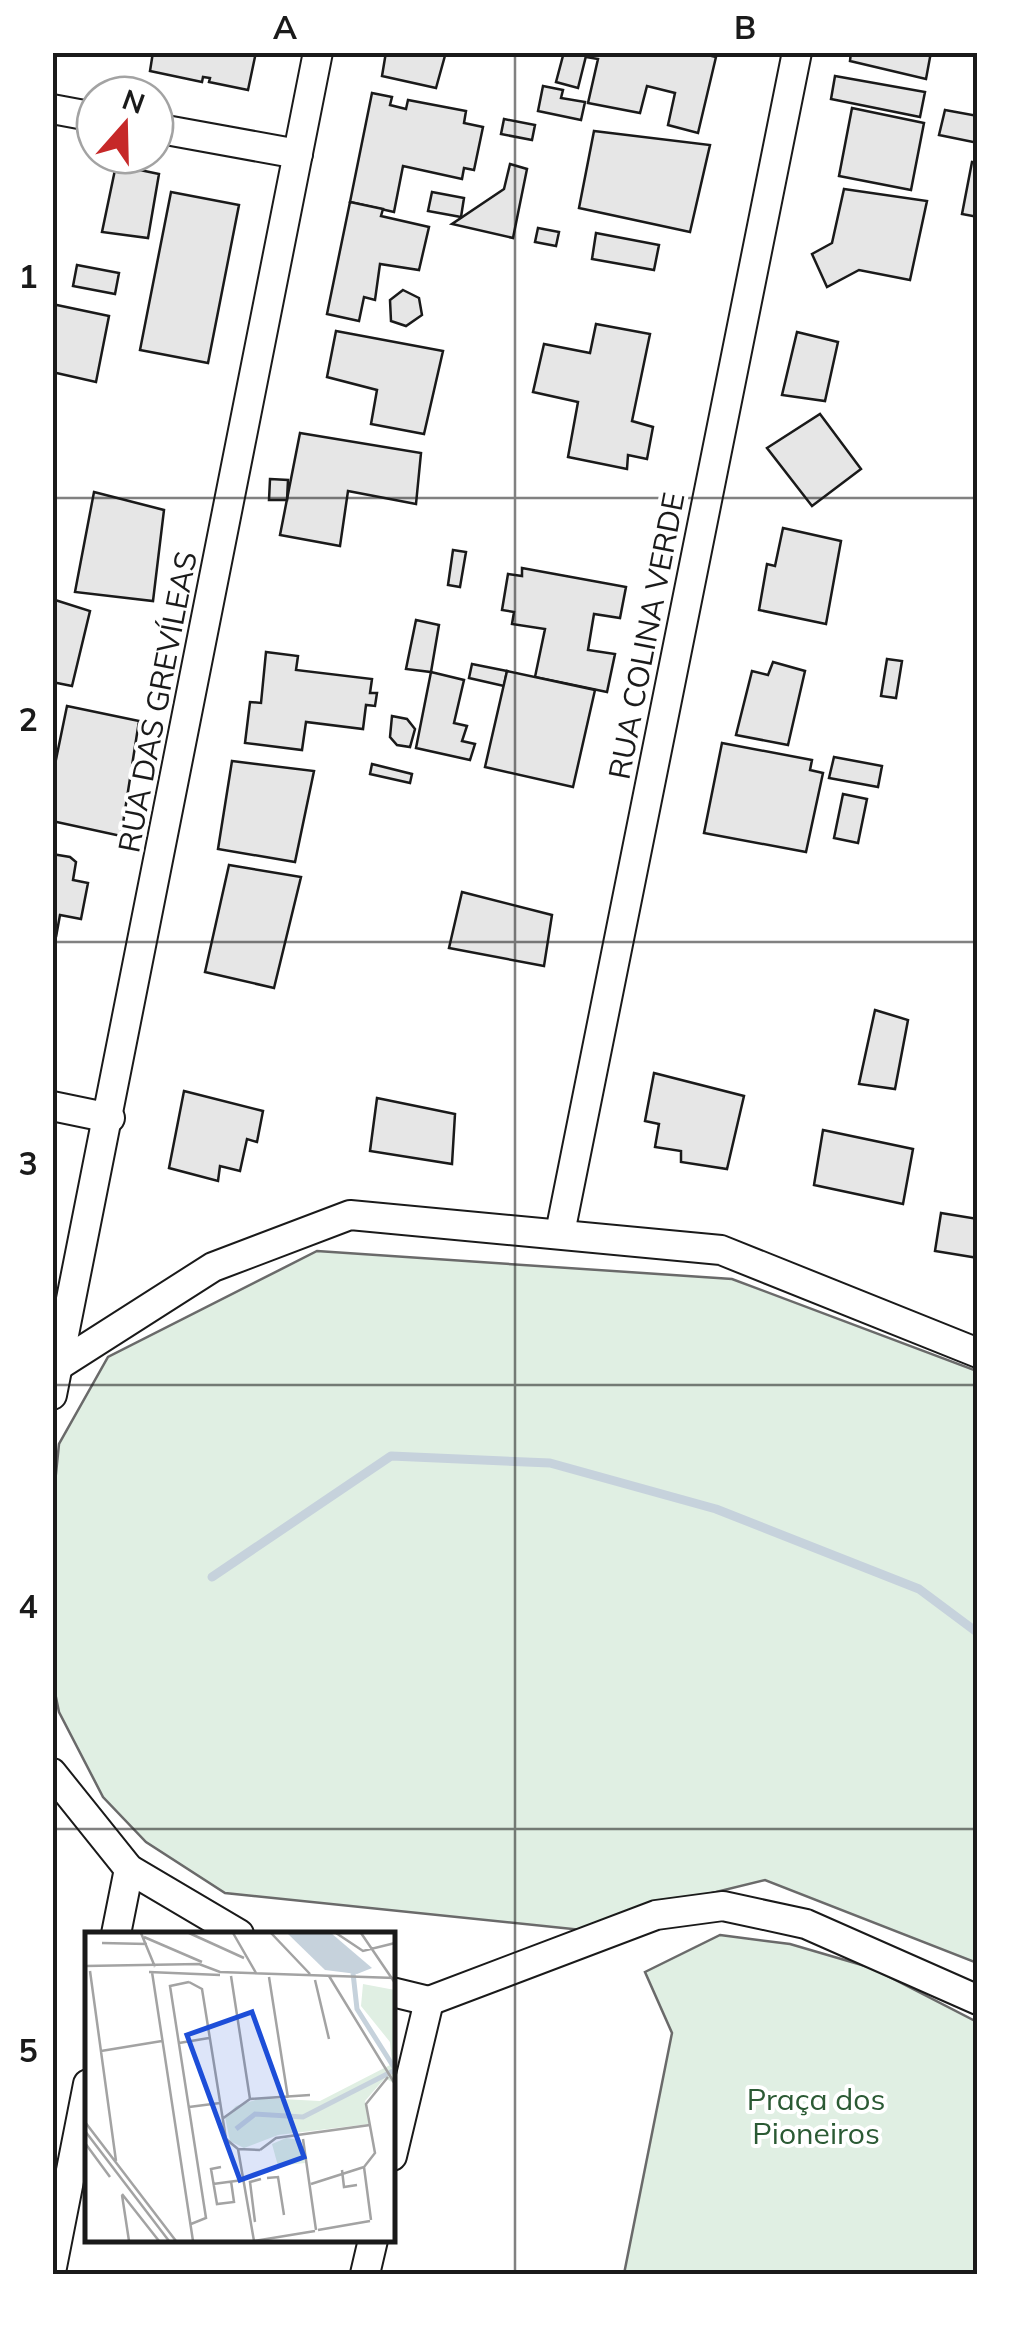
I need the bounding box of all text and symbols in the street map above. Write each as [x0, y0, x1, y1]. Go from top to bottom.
text: A [273, 7, 297, 47]
text: B [734, 7, 756, 47]
north arrow [75, 75, 175, 175]
text: N [118, 81, 150, 121]
text: 1 [18, 256, 38, 296]
street label: RUA COLINA VERDE [600, 489, 692, 782]
street label: RUA DAS GREVÍLEAS [109, 548, 205, 856]
text: 2 [18, 699, 38, 739]
text: 3 [18, 1143, 38, 1183]
text: 4 [18, 1586, 38, 1626]
inset map [85, 1932, 395, 2242]
text: 5 [18, 2030, 38, 2070]
park label: Praça dos Pioneiros [747, 2080, 885, 2152]

